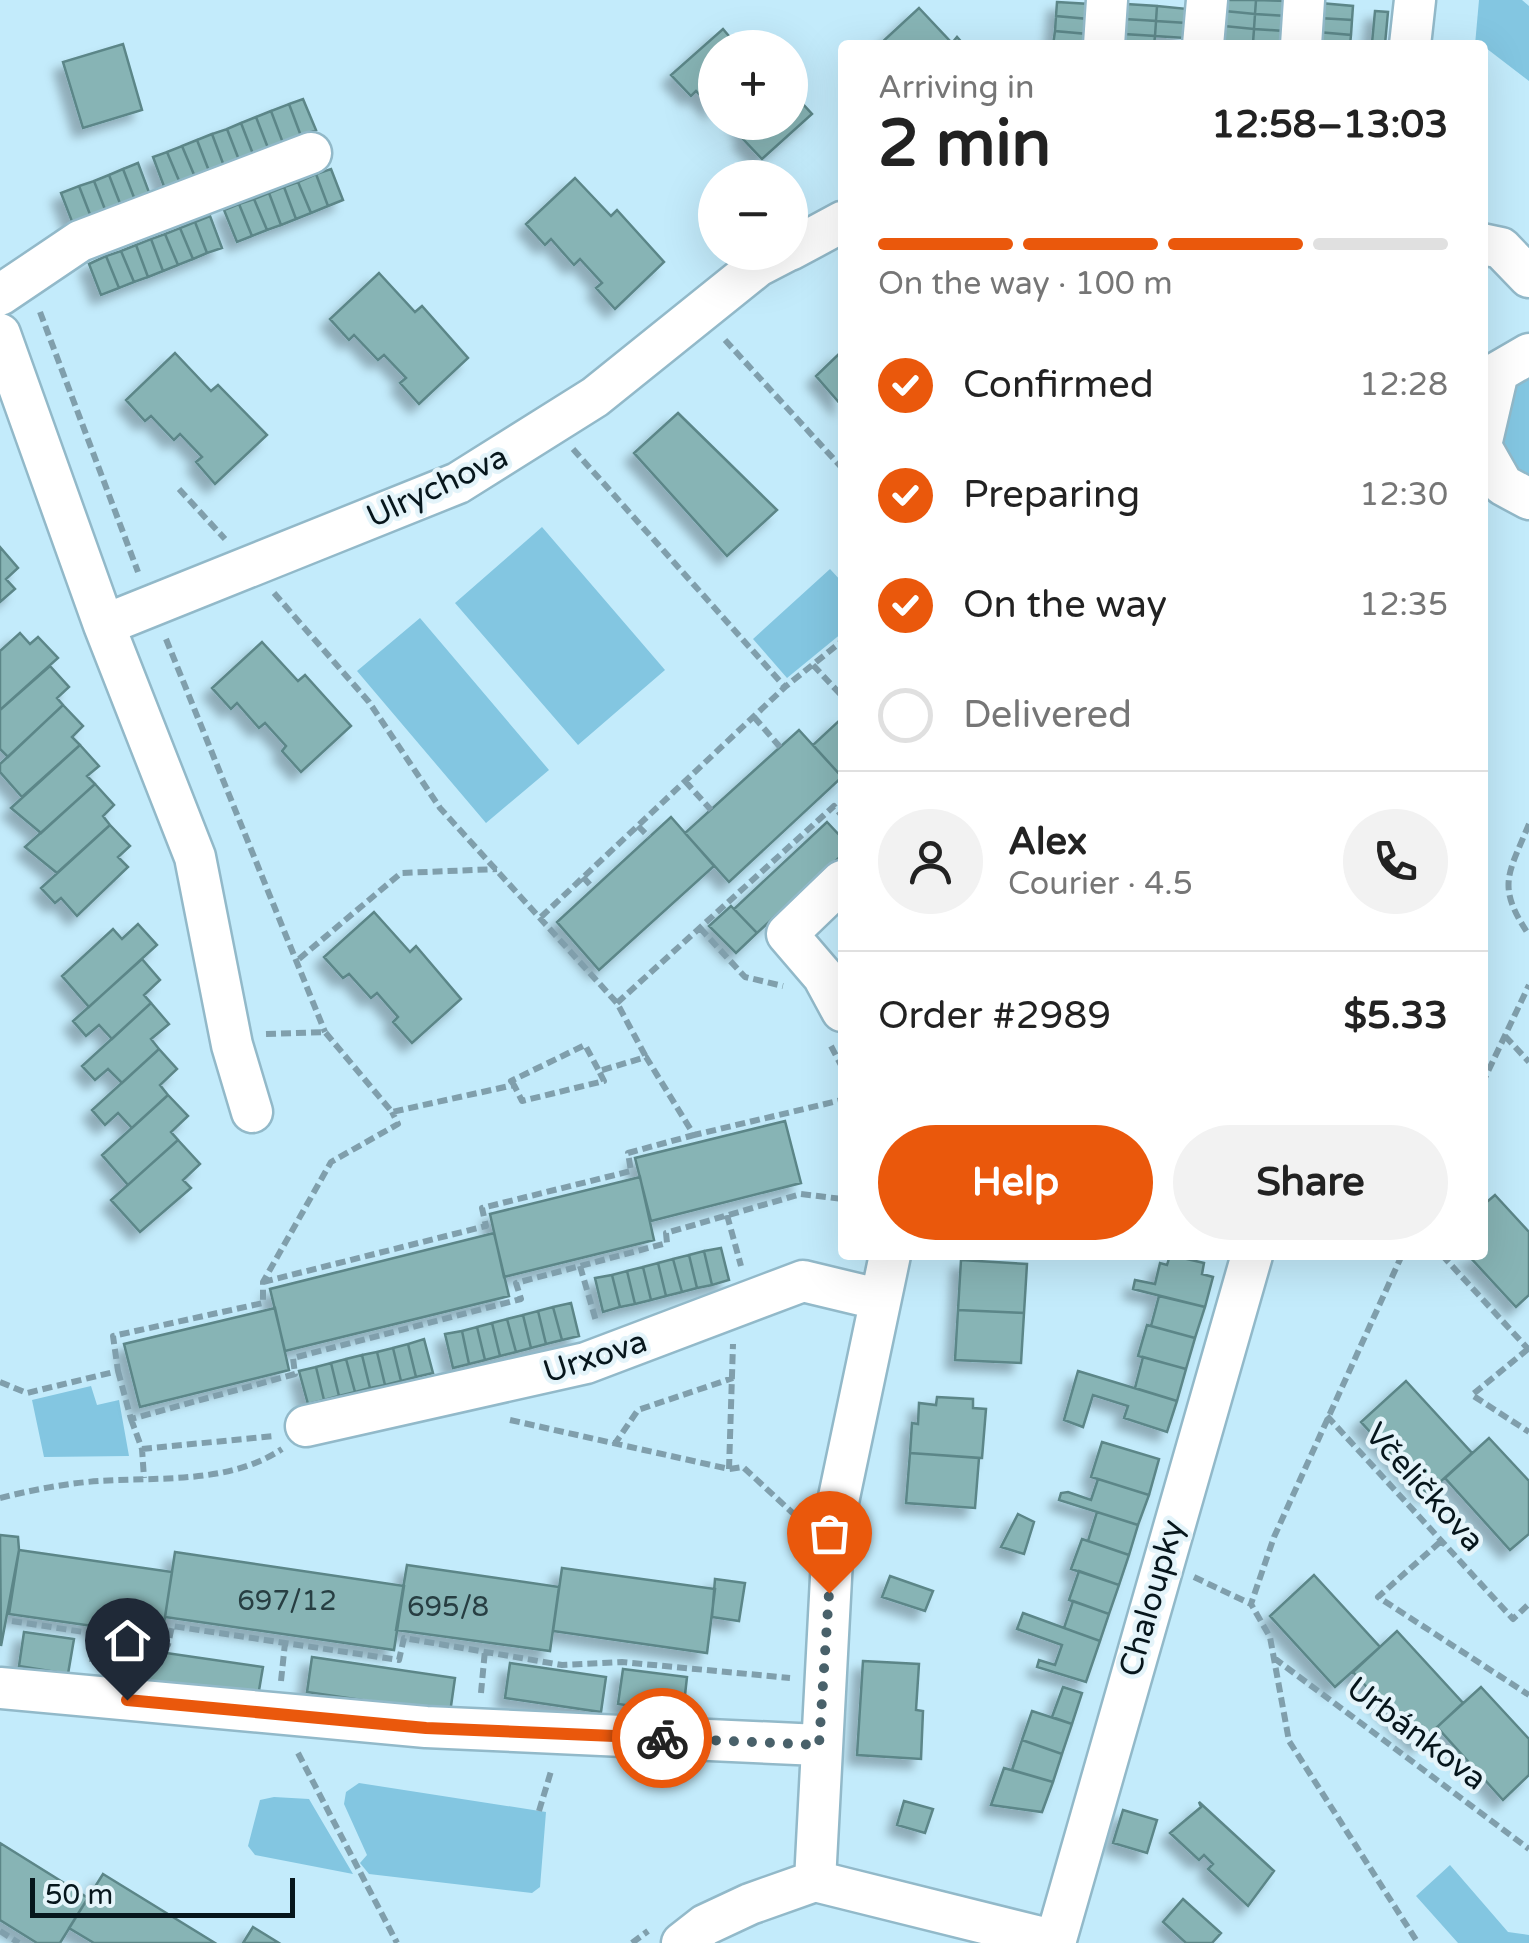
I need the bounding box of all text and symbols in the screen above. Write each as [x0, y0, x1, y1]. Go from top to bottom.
map controls [698, 30, 808, 270]
button: + [698, 30, 808, 140]
text: Arriving in [878, 69, 1035, 107]
text: 12:58–13:03 [1211, 102, 1448, 148]
text: 2 min [878, 105, 1051, 184]
button: − [698, 160, 808, 270]
text: On the way · 100 m [878, 265, 1173, 303]
icon: check [878, 358, 933, 413]
text: Confirmed [963, 362, 1154, 408]
text: 12:28 [1359, 366, 1448, 404]
street label: Ulrychova [361, 438, 514, 536]
icon: check [878, 468, 933, 523]
text: Preparing [963, 472, 1140, 518]
text: 12:30 [1359, 476, 1448, 514]
icon: check [878, 578, 933, 633]
text: On the way [963, 582, 1167, 628]
text: 12:35 [1359, 586, 1448, 624]
text: Delivered [963, 692, 1132, 738]
button: person [878, 809, 983, 914]
button: phone [1343, 809, 1448, 914]
text: Alex [1008, 819, 1087, 865]
text: Courier · 4.5 [1008, 865, 1193, 903]
text: Order #2989 [878, 993, 1111, 1039]
text: $5.33 [1343, 993, 1448, 1039]
button: Help [878, 1125, 1153, 1240]
button: Share [1173, 1125, 1448, 1240]
street label: Urxova [539, 1322, 652, 1392]
street label: Včeličkova [1357, 1416, 1492, 1560]
pin [787, 1491, 872, 1594]
icon: bag [802, 1506, 857, 1561]
street label: Chaloupky [1111, 1515, 1192, 1681]
house number: 697/12 [237, 1584, 337, 1618]
house number: 695/8 [407, 1590, 489, 1624]
pin [85, 1598, 170, 1701]
icon: home [100, 1613, 155, 1668]
street label: Urbánkova [1339, 1669, 1494, 1799]
courier [612, 1688, 712, 1788]
icon: bike [635, 1711, 690, 1766]
scale bar [30, 1873, 295, 1918]
text: 50 m [45, 1878, 113, 1912]

